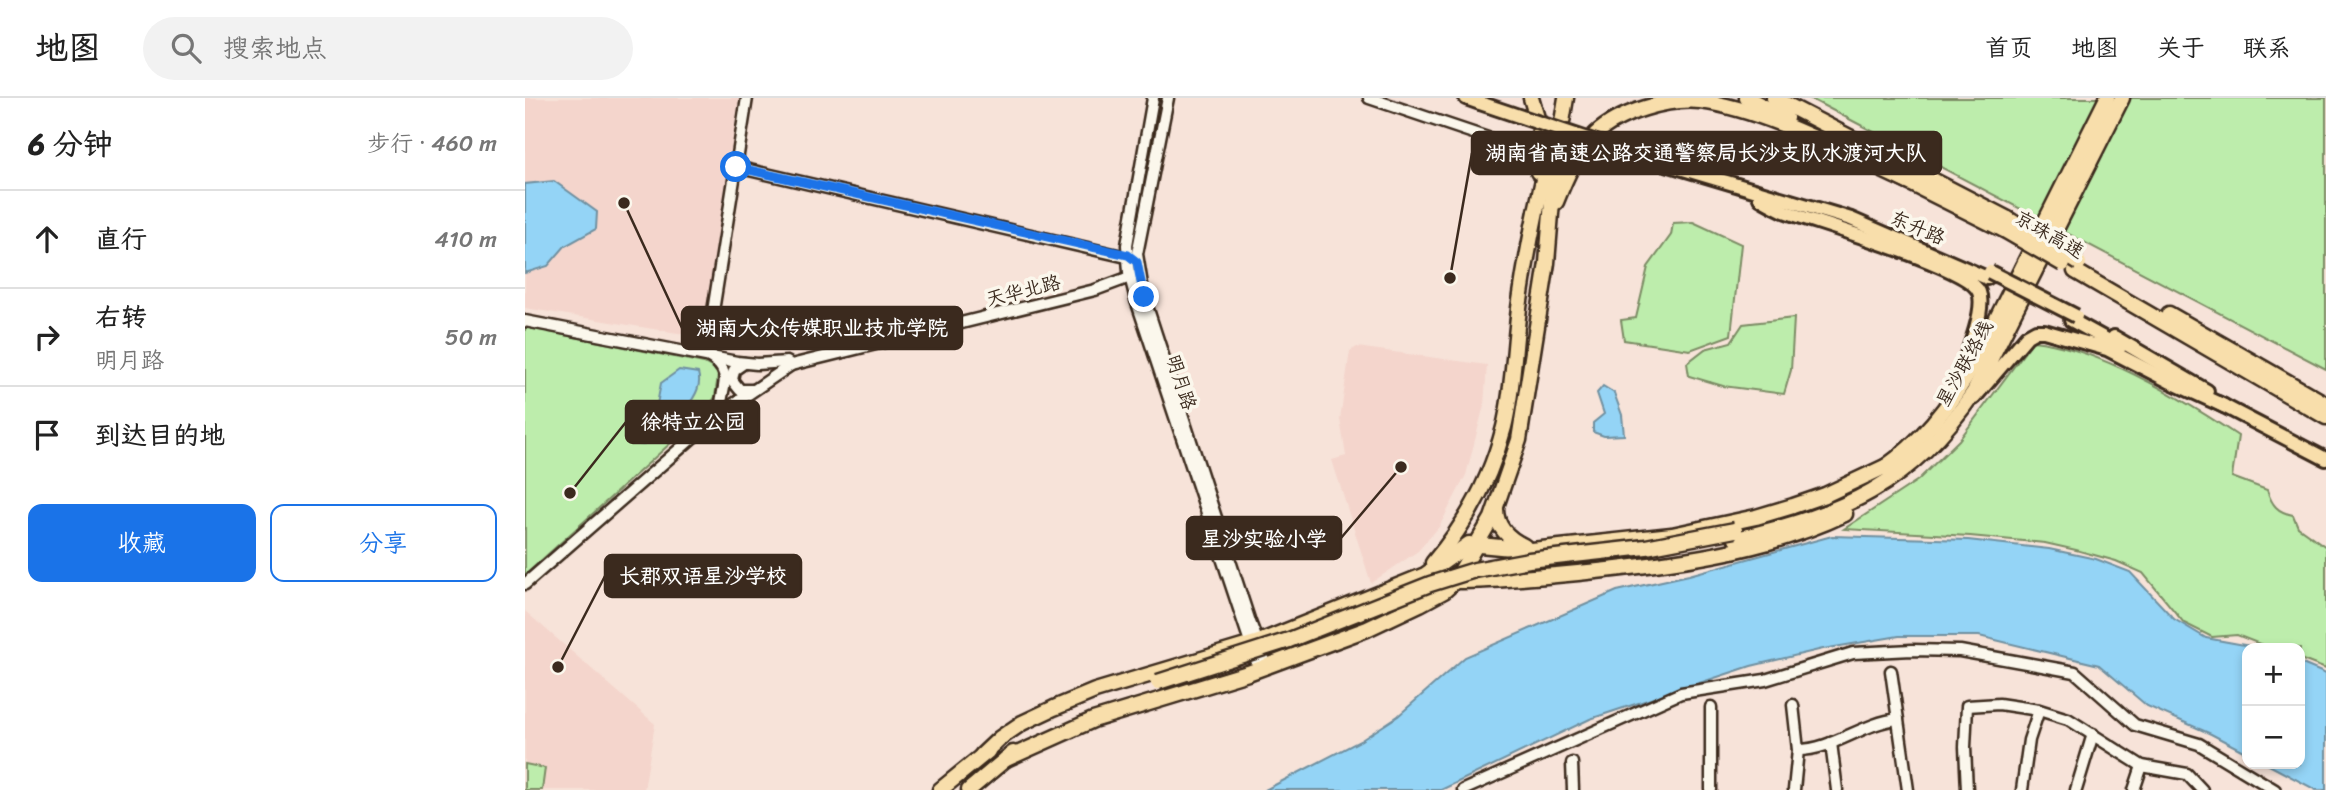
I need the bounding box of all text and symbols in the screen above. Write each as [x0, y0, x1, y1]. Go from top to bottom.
search box [143, 17, 633, 80]
text: 地图 [35, 19, 101, 77]
text: 搜索地点 [223, 25, 327, 71]
text: 首页 [1985, 27, 2033, 69]
text: 地图 [2071, 27, 2119, 69]
text: 关于 [2157, 27, 2205, 69]
text: 联系 [2243, 27, 2291, 69]
icon: search [167, 29, 205, 67]
text: 6 分钟 [28, 117, 113, 171]
text: 步行 · 460 m [367, 123, 497, 164]
callout: 湖南省高速公路交通警察局长沙支队水渡河大队 [1472, 132, 1941, 174]
text: 湖南省高速公路交通警察局长沙支队水渡河大队 [1486, 134, 1927, 172]
route start [720, 151, 751, 182]
street label: 东升路 [1885, 201, 1950, 254]
street label: 京珠高速 [2009, 201, 2091, 268]
text: 直行 [95, 216, 147, 262]
text: 410 m [435, 219, 497, 260]
icon: ahead [28, 220, 66, 258]
street label: 天华北路 [982, 265, 1064, 316]
route end [1128, 281, 1159, 312]
text: 右转 [95, 294, 147, 340]
callout: 湖南大众传媒职业技术学院 [682, 307, 962, 349]
text: 湖南大众传媒职业技术学院 [696, 309, 948, 347]
street label: 星沙联络线 [1927, 314, 2002, 413]
text: 50 m [445, 317, 497, 358]
icon: right [28, 318, 66, 356]
text: 明月路 [95, 340, 164, 381]
street label: 明月路 [1157, 350, 1206, 414]
callout: 徐特立公园 [626, 401, 759, 443]
text: 徐特立公园 [641, 403, 746, 441]
text: 到达目的地 [95, 412, 225, 458]
icon: arrive [28, 416, 66, 454]
button: 收藏 [28, 504, 256, 582]
button: 分享 [270, 504, 497, 582]
callout: 星沙实验小学 [1187, 517, 1341, 559]
text: 星沙实验小学 [1201, 520, 1327, 558]
callout: 长郡双语星沙学校 [605, 555, 801, 597]
text: 长郡双语星沙学校 [619, 557, 787, 595]
map controls [2242, 643, 2305, 769]
button: + [2242, 643, 2305, 706]
button: − [2242, 706, 2305, 769]

